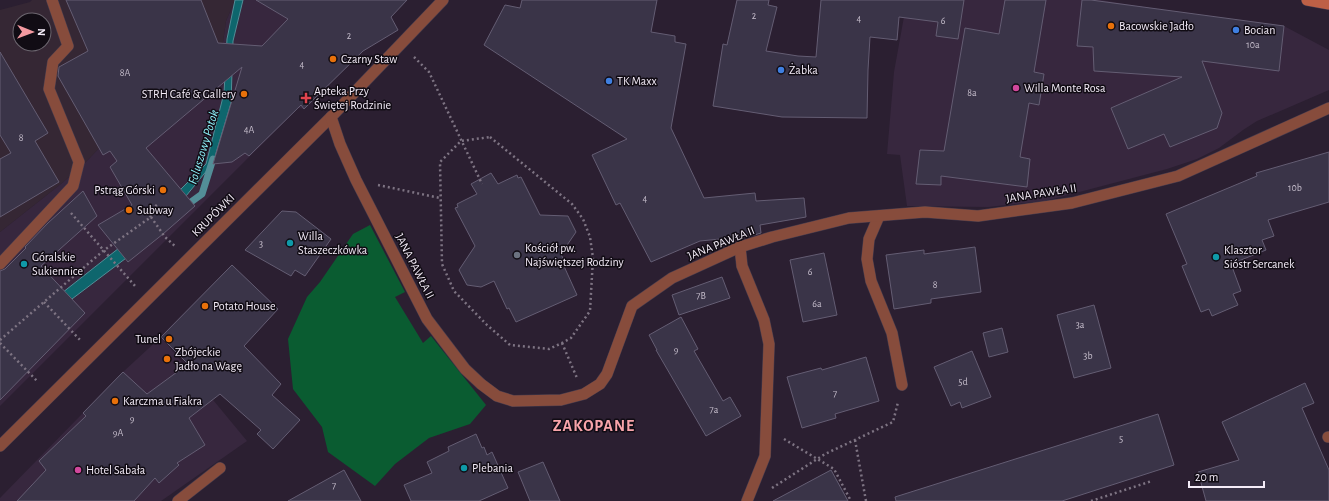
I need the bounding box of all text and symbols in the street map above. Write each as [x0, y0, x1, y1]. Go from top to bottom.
house number: 2 [752, 11, 757, 21]
north arrow [12, 12, 52, 52]
house number: 4 [857, 14, 862, 24]
house number: 6 [941, 16, 946, 26]
place label: Bacowskie Jadło [1119, 20, 1194, 32]
marker: Bacowskie Jadło [1106, 21, 1116, 31]
place label: Bocian [1244, 24, 1275, 36]
marker: Bocian [1231, 25, 1241, 35]
text: N [36, 28, 47, 36]
house number: 2 [347, 31, 352, 41]
house number: 10a [1246, 40, 1260, 50]
place label: Czarny Staw [341, 53, 397, 66]
marker: Czarny Staw [328, 54, 338, 64]
house number: 4 [300, 60, 305, 70]
place label: Żabka [789, 63, 818, 76]
marker: Żabka [776, 65, 786, 75]
house number: 8A [120, 68, 130, 78]
place label: TK Maxx [617, 75, 657, 87]
marker: TK Maxx [604, 76, 614, 86]
place label: Willa Monte Rosa [1024, 82, 1106, 94]
marker: Willa Monte Rosa [1011, 83, 1021, 93]
place label: Apteka Przy Świętej Rodzinie [314, 85, 391, 112]
place label: STRH Café & Gallery [142, 88, 236, 101]
house number: 8a [967, 88, 977, 98]
marker: STRH Café & Gallery [239, 89, 249, 99]
marker: Apteka Przy Świętej Rodzinie [301, 93, 311, 103]
water label: Foluszowy Potok [187, 108, 221, 186]
house number: 4A [244, 125, 255, 135]
house number: 8 [19, 133, 24, 143]
street label: JANA PAWŁA II [1005, 181, 1077, 205]
house number: 10b [1288, 183, 1302, 193]
place label: Pstrąg Górski [94, 184, 155, 196]
marker: Pstrąg Górski [158, 185, 168, 195]
street label: KRUPÓWKI [189, 191, 237, 239]
house number: 4 [643, 194, 648, 204]
place label: Subway [137, 204, 173, 217]
marker: Subway [124, 205, 134, 215]
street label: JANA PAWŁA II [686, 224, 756, 262]
place label: Willa Staszeczkówka [298, 230, 368, 256]
street label: JANA PAWŁA II [393, 232, 437, 300]
marker: Willa Staszeczkówka [285, 238, 295, 248]
house number: 3 [259, 239, 263, 249]
place label: Kościół pw. Najświętszej Rodziny [525, 242, 624, 269]
place label: Klasztor Sióstr Sercanek [1224, 244, 1295, 270]
marker: Kościół pw. Najświętszej Rodziny [512, 250, 522, 260]
place label: Góralskie Sukiennice [32, 251, 83, 277]
marker: Klasztor Sióstr Sercanek [1211, 252, 1221, 262]
marker: Góralskie Sukiennice [19, 259, 29, 269]
house number: 6 [808, 267, 813, 277]
house number: 8 [933, 280, 938, 290]
house number: 7B [696, 291, 706, 301]
house number: 6a [812, 299, 822, 309]
place label: Potato House [213, 300, 276, 312]
marker: Potato House [200, 301, 210, 311]
house number: 3a [1076, 320, 1085, 330]
place label: Tunel [135, 333, 161, 345]
marker: Tunel [164, 334, 174, 344]
house number: 9 [674, 345, 679, 355]
place label: Zbójeckie Jadło na Wagę [175, 346, 242, 372]
house number: 3b [1083, 351, 1093, 361]
marker: Zbójeckie Jadło na Wagę [162, 354, 172, 364]
house number: 5d [958, 377, 968, 387]
house number: 7 [833, 389, 837, 399]
place label: Karczma u Fiakra [123, 395, 202, 407]
marker: Karczma u Fiakra [110, 396, 120, 406]
house number: 7a [710, 405, 719, 415]
house number: 9 [130, 414, 135, 424]
district label: ZAKOPANE [553, 418, 635, 434]
house number: 9A [113, 428, 123, 438]
house number: 5 [1119, 434, 1123, 444]
place label: Plebania [472, 462, 513, 474]
marker: Plebania [459, 463, 469, 473]
scale bar [1189, 463, 1264, 489]
place label: Hotel Sabała [86, 464, 146, 476]
marker: Hotel Sabała [73, 465, 83, 475]
text: 20 m [1195, 471, 1218, 483]
house number: 7 [332, 481, 336, 491]

